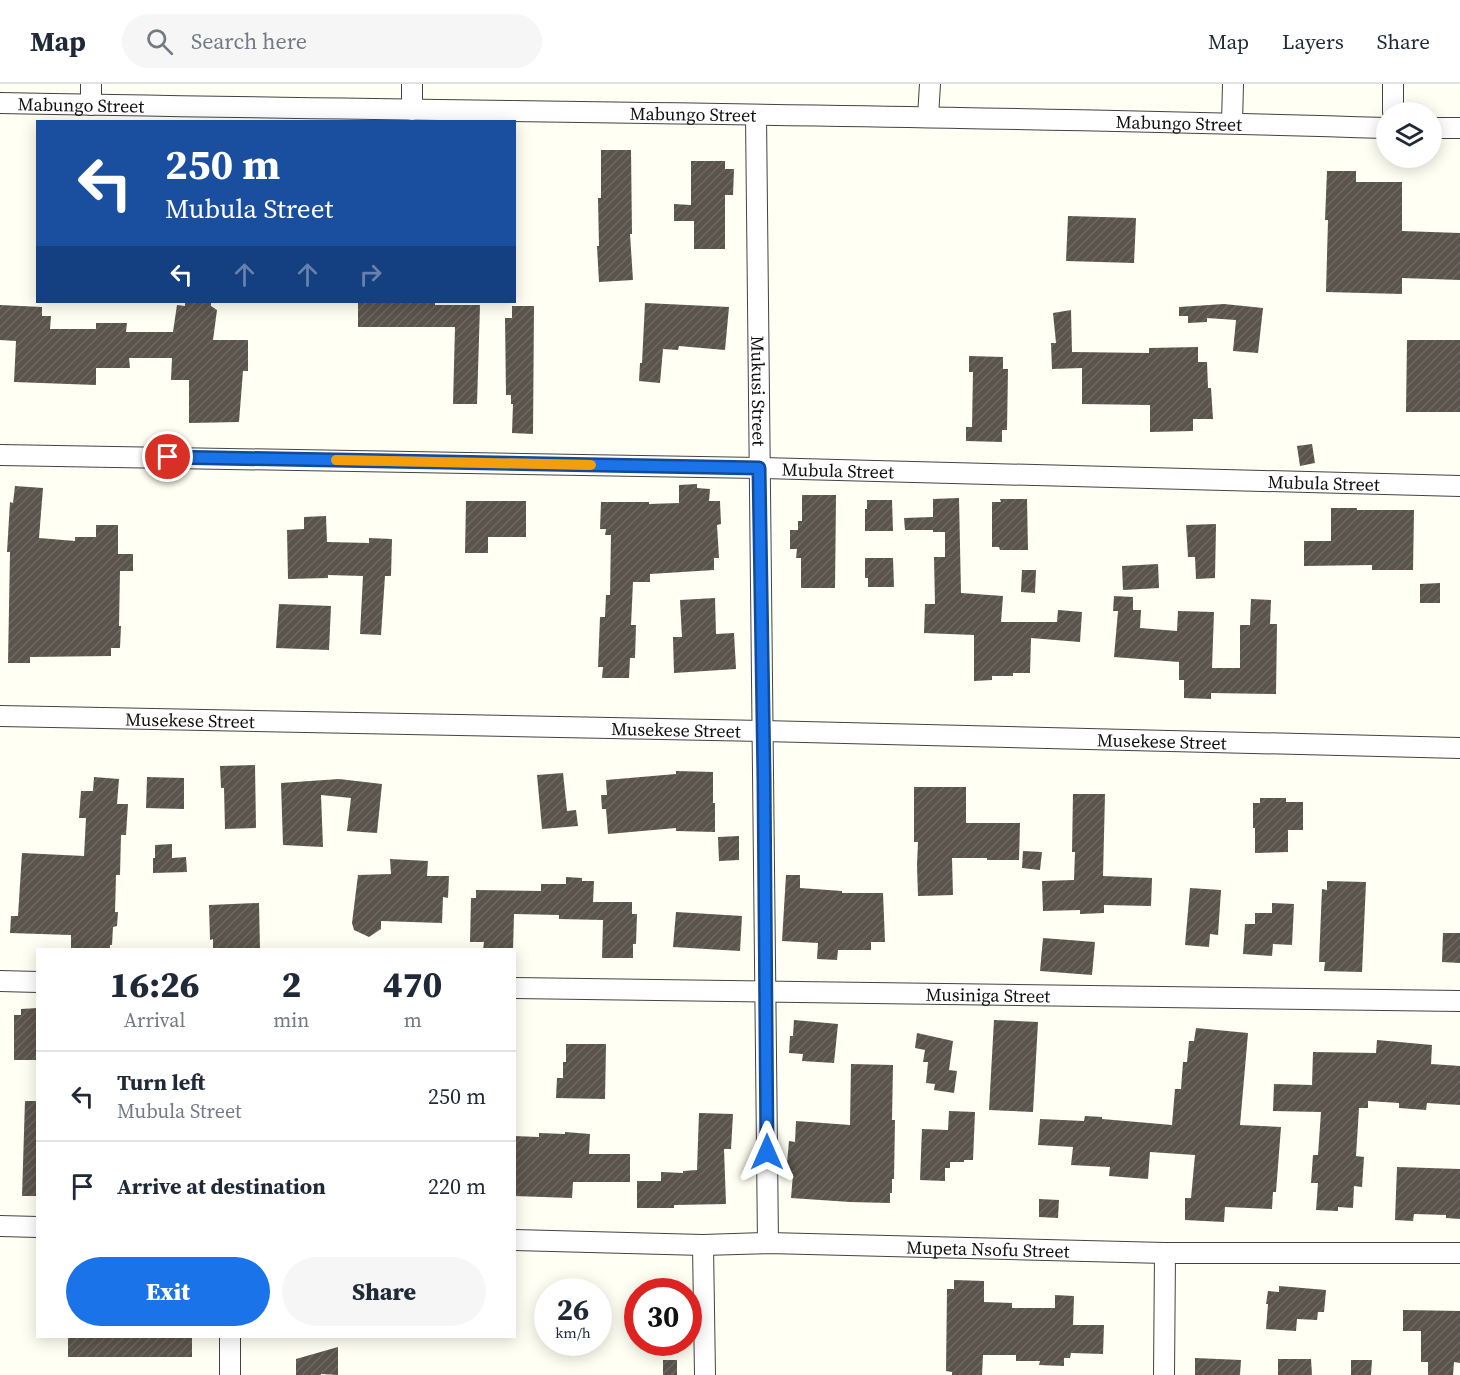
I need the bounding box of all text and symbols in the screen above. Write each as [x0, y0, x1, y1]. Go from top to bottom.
search box [122, 14, 542, 68]
text: Map [30, 22, 86, 60]
icon: search [143, 25, 176, 58]
text: Search here [191, 26, 307, 56]
text: Map [1208, 27, 1249, 56]
text: Layers [1282, 27, 1344, 56]
text: Share [1377, 27, 1430, 56]
street label: Mabungo Street [17, 91, 145, 118]
street label: Mabungo Street [629, 100, 757, 127]
map controls [1376, 102, 1442, 168]
button: layers [1376, 102, 1442, 168]
street label: Mabungo Street [1115, 109, 1243, 137]
text: 250 m [165, 135, 280, 193]
icon: left [66, 144, 144, 222]
text: Mubula Street [165, 190, 333, 227]
icon: left [165, 258, 198, 291]
icon: ahead [228, 258, 261, 291]
icon: ahead [291, 258, 324, 291]
icon: right [354, 258, 387, 291]
street label: Mukusi Street [746, 336, 772, 447]
pin [142, 431, 193, 482]
icon: arrive [151, 440, 184, 473]
street label: Mubula Street [781, 456, 894, 484]
street label: Mubula Street [1267, 469, 1380, 496]
street label: Musekese Street [125, 706, 255, 734]
street label: Musekese Street [611, 716, 741, 743]
street label: Musekese Street [1097, 727, 1227, 755]
text: 16:26 [110, 960, 200, 1009]
text: 2 [281, 960, 301, 1009]
text: 470 [383, 960, 442, 1009]
street label: Musiniga Street [925, 981, 1051, 1008]
text: Arrival [124, 1006, 186, 1034]
text: min [273, 1006, 309, 1034]
text: m [404, 1006, 422, 1034]
text: Turn left [117, 1067, 205, 1097]
icon: left [66, 1080, 99, 1113]
text: 250 m [428, 1081, 486, 1111]
text: Mubula Street [117, 1097, 242, 1125]
position arrow [735, 1120, 799, 1184]
icon: arrive [66, 1170, 99, 1203]
text: Arrive at destination [117, 1171, 326, 1201]
text: 220 m [428, 1171, 486, 1201]
street label: Mupeta Nsofu Street [906, 1234, 1070, 1263]
button: Exit [66, 1257, 270, 1326]
button: Share [282, 1257, 486, 1326]
speed limit sign: 30 [624, 1278, 702, 1356]
text: 26 [557, 1289, 589, 1330]
text: km/h [555, 1322, 591, 1343]

